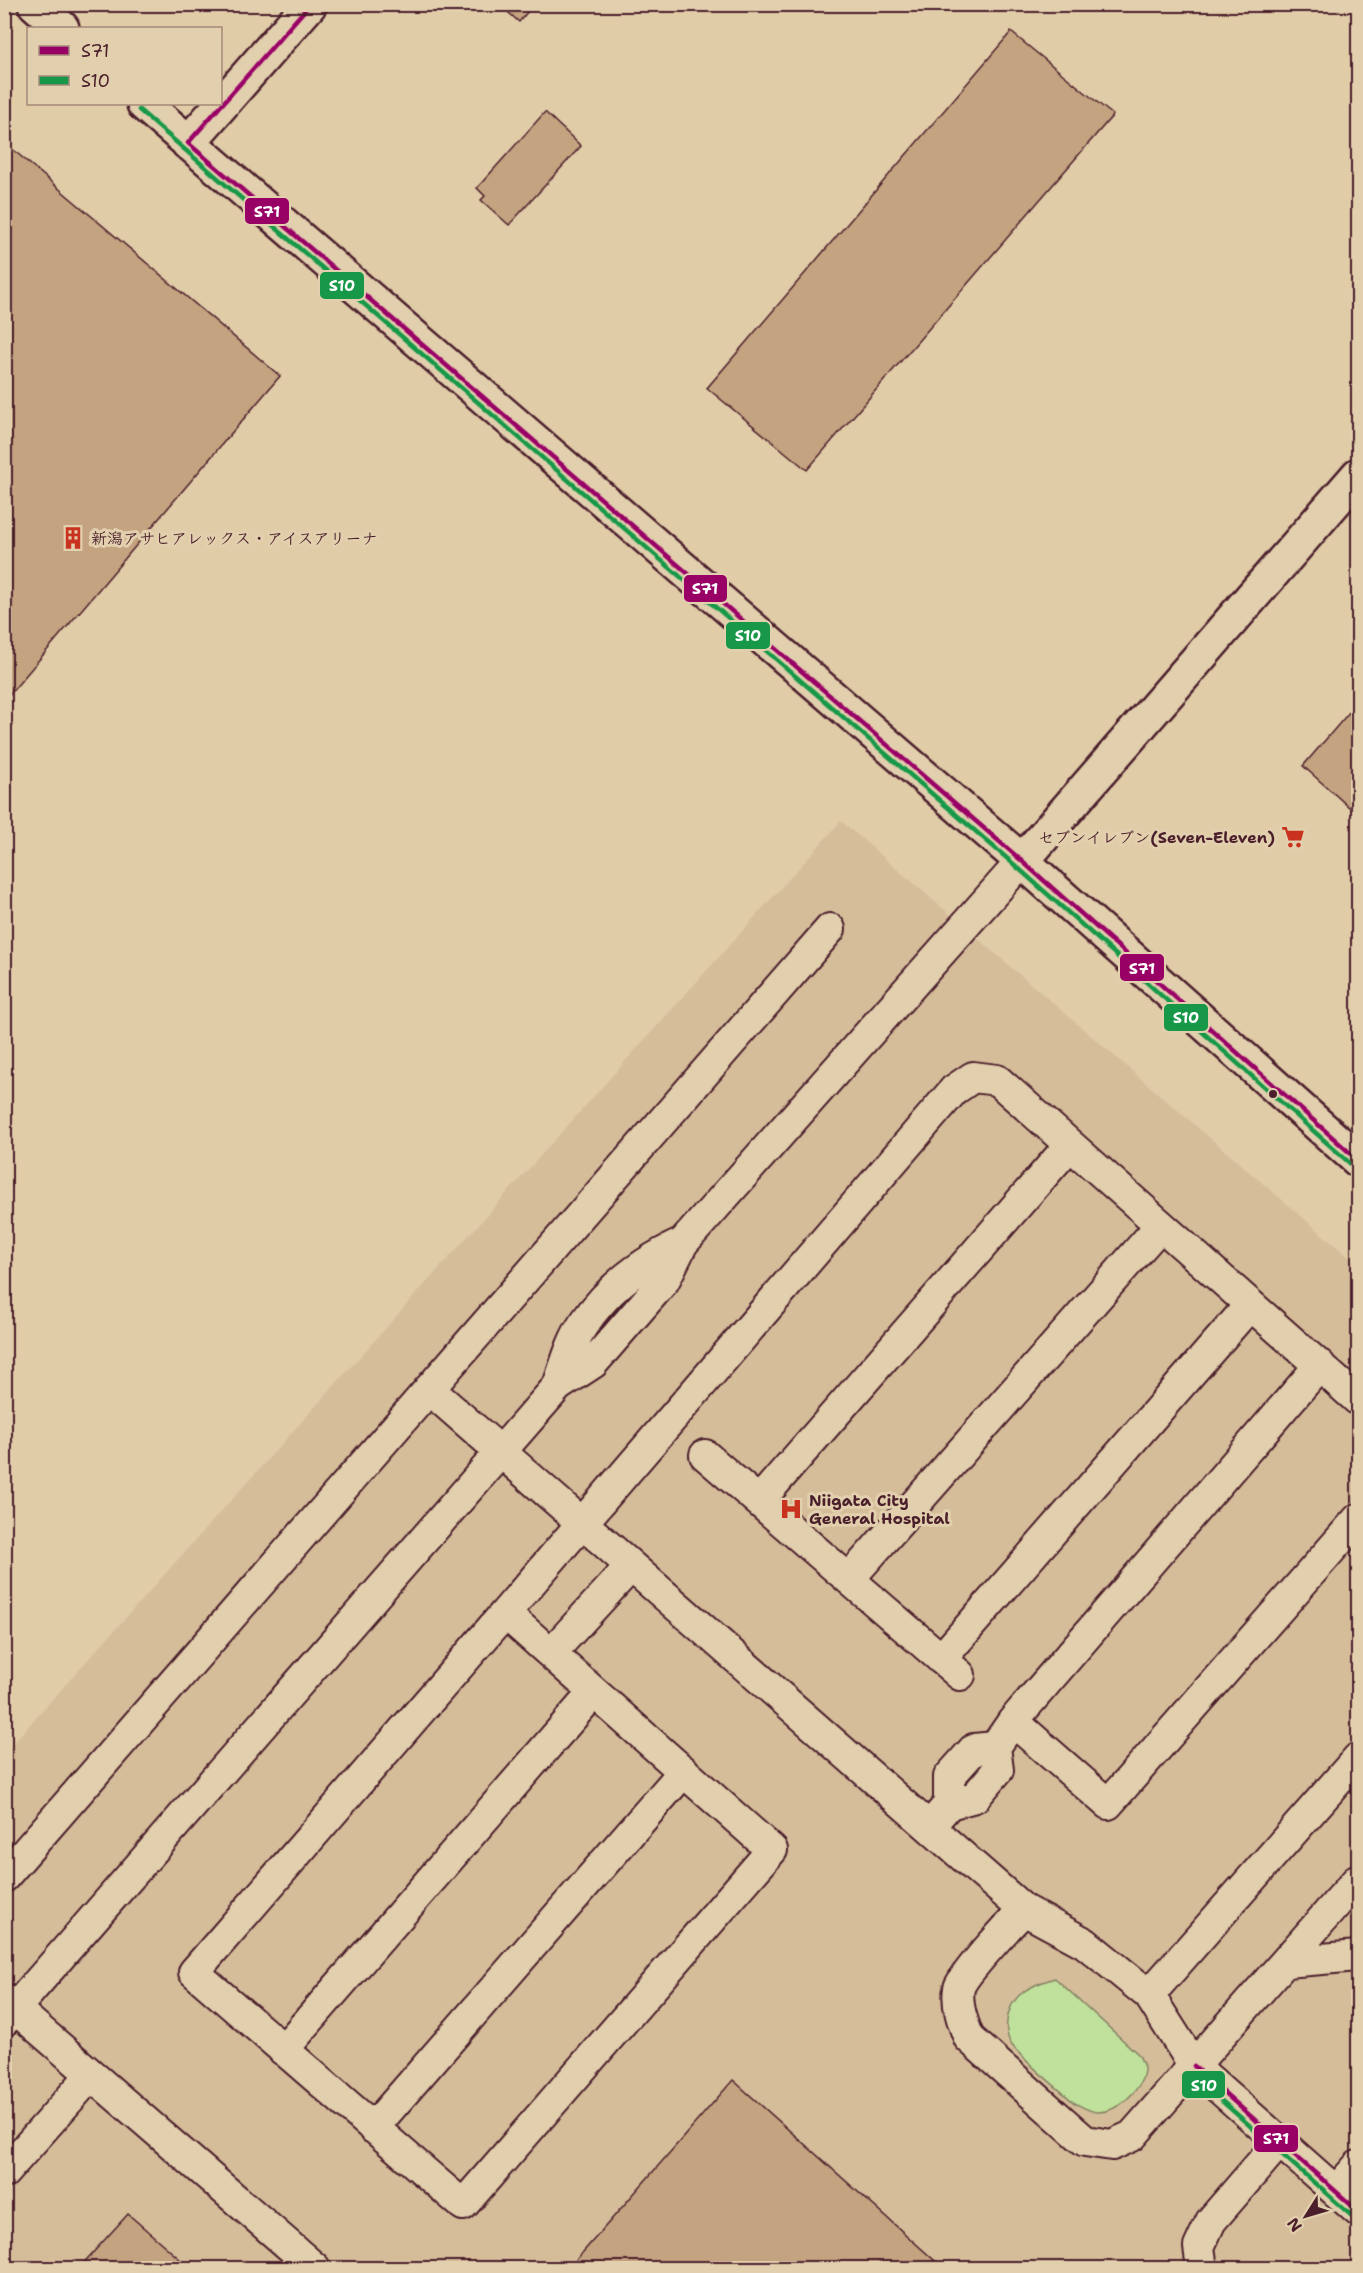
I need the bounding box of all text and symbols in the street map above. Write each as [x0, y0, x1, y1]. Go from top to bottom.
legend [27, 27, 222, 105]
text: S71 [81, 39, 110, 63]
text: S10 [81, 69, 110, 93]
line badge: S71 [244, 197, 290, 225]
text: S71 [254, 201, 280, 222]
line badge: S10 [319, 271, 365, 300]
text: S10 [329, 275, 355, 296]
building icon: 新潟アサヒアレックス・アイスアリーナ [60, 525, 86, 551]
place label: 新潟アサヒアレックス・アイスアリーナ [91, 528, 377, 549]
line badge: S71 [683, 574, 728, 603]
text: S71 [692, 578, 718, 599]
line badge: S10 [725, 621, 771, 650]
text: S10 [735, 625, 761, 646]
supermarket icon: セブンイレブン(Seven-Eleven) [1280, 824, 1306, 850]
place label: セブンイレブン(Seven-Eleven) [1038, 827, 1275, 848]
line badge: S71 [1119, 953, 1165, 982]
text: S71 [1129, 958, 1155, 979]
line badge: S10 [1163, 1003, 1209, 1032]
text: S10 [1173, 1007, 1199, 1028]
unlabelled marker [1267, 1088, 1279, 1100]
place label: Niigata City General Hospital [809, 1490, 950, 1529]
hospital icon: Niigata City General Hospital [778, 1496, 804, 1522]
line badge: S10 [1181, 2070, 1226, 2099]
text: S10 [1191, 2075, 1217, 2096]
line badge: S71 [1253, 2124, 1299, 2153]
text: S71 [1263, 2128, 1289, 2149]
north arrow [1276, 2186, 1336, 2246]
text: N [1282, 2213, 1307, 2236]

